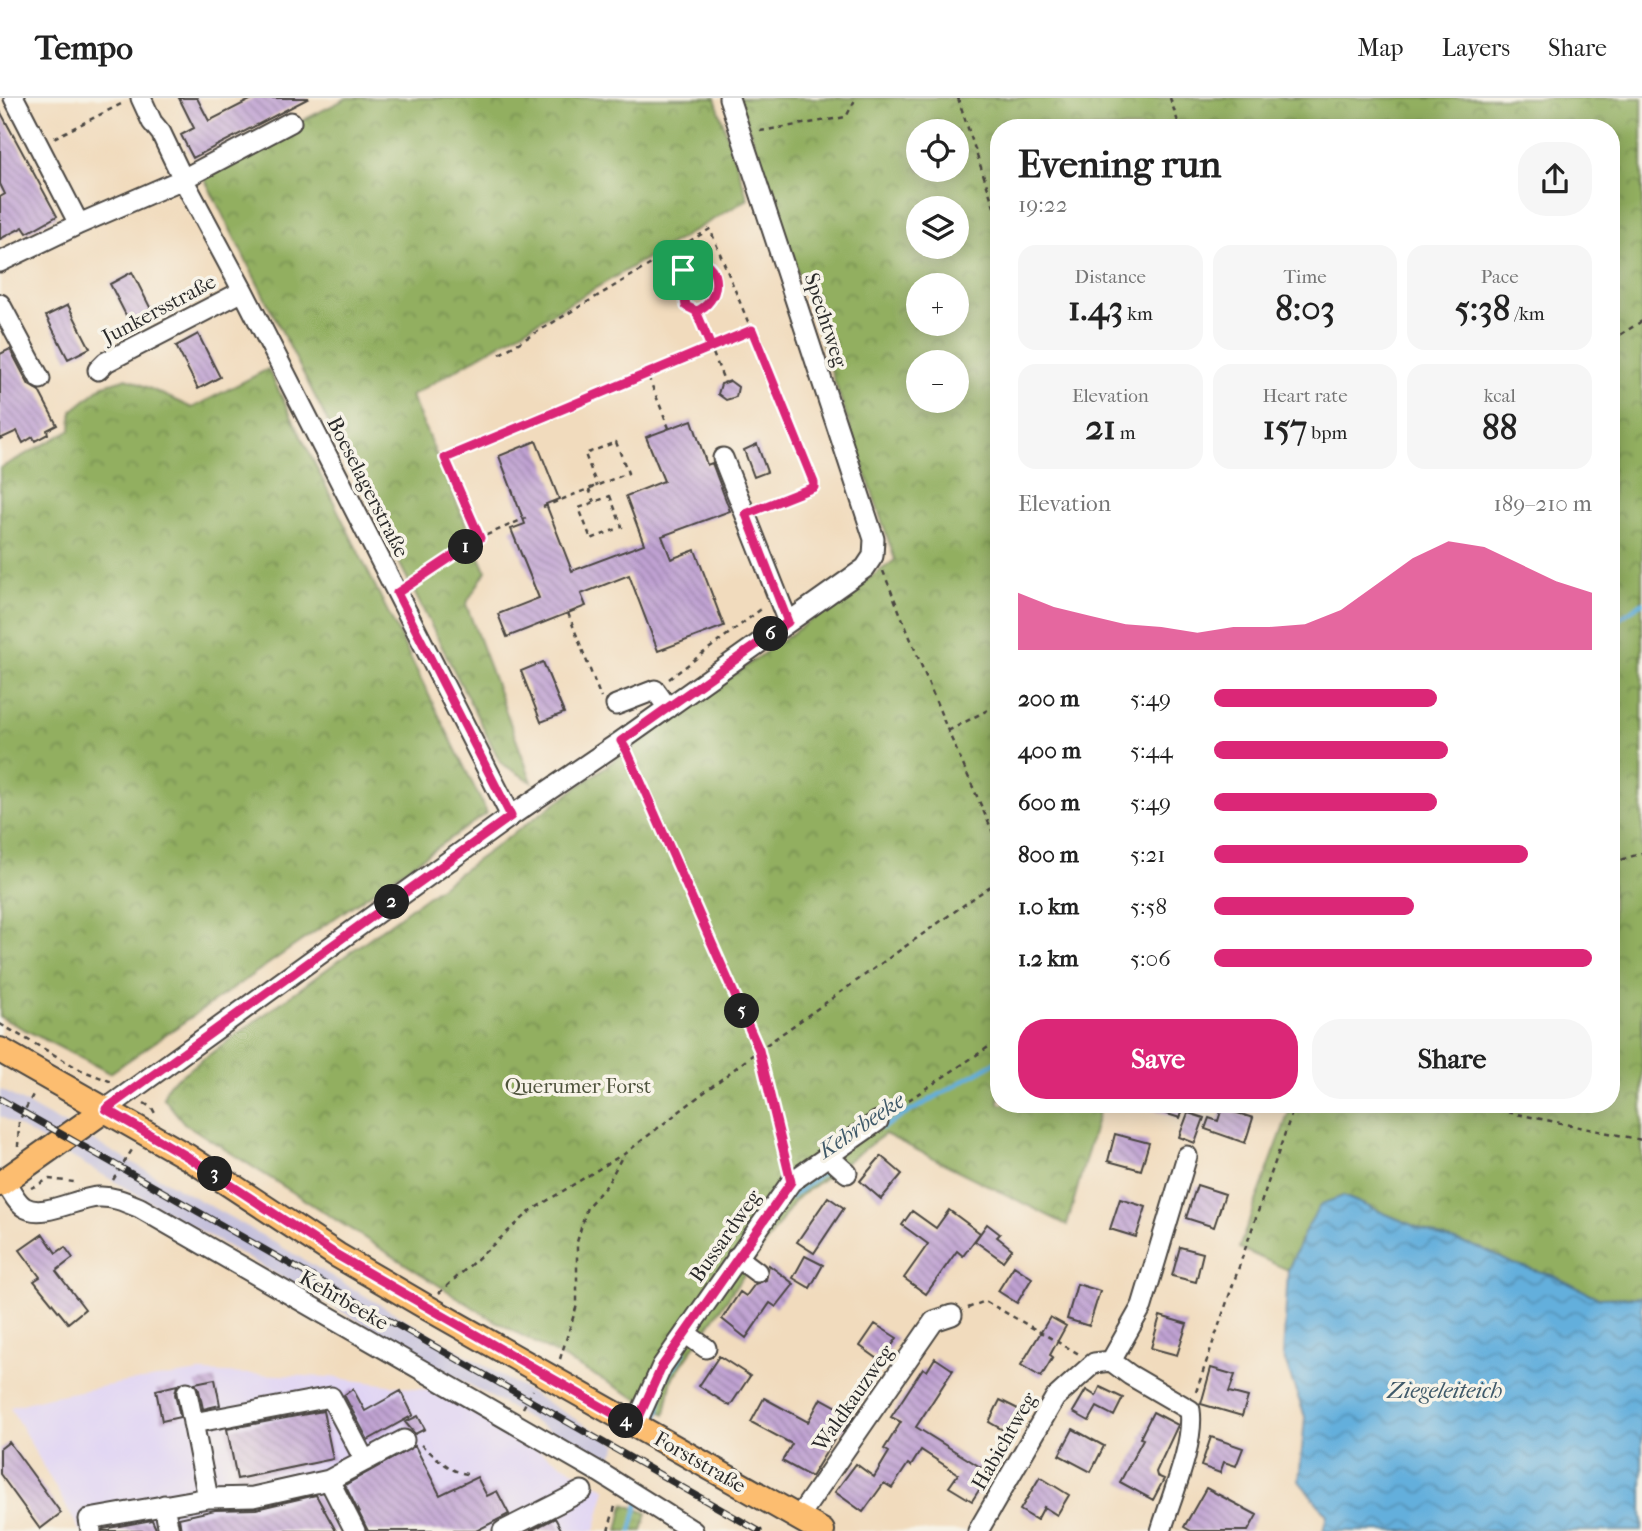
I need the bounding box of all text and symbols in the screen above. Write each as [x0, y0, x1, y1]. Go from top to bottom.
text: Tempo [35, 29, 133, 68]
text: Map [1358, 34, 1404, 62]
text: Layers [1442, 34, 1510, 62]
text: Share [1548, 34, 1607, 62]
map controls [906, 119, 969, 413]
button: locate [906, 119, 969, 182]
text: Evening run [1018, 142, 1221, 187]
button: share [1518, 142, 1592, 216]
text: 19:22 [1018, 191, 1068, 218]
button: layers [906, 196, 969, 259]
pin [653, 240, 713, 300]
icon: arrive [664, 251, 702, 289]
text: Distance [1075, 266, 1146, 288]
text: Time [1283, 266, 1327, 288]
text: Pace [1481, 266, 1519, 288]
street label: Junkersstraße [96, 269, 220, 350]
street label: Spechtweg [799, 270, 853, 371]
button: + [906, 273, 969, 336]
text: 1.43 [1068, 288, 1123, 329]
text: 8:03 [1275, 288, 1335, 329]
text: 5:38 [1455, 288, 1510, 329]
text: km [1123, 303, 1153, 325]
text: /km [1510, 303, 1545, 325]
button: − [906, 350, 969, 413]
text: Elevation [1072, 385, 1149, 407]
text: Heart rate [1262, 385, 1348, 407]
text: kcal [1484, 385, 1516, 407]
text: 21 [1085, 407, 1116, 448]
text: 157 [1263, 407, 1307, 448]
text: 88 [1482, 407, 1517, 448]
street label: Boeselagerstraße [322, 413, 414, 561]
text: m [1116, 422, 1136, 444]
text: bpm [1307, 422, 1347, 444]
text: Elevation [1018, 490, 1111, 517]
text: 189–210 m [1493, 490, 1592, 517]
pin: 1 [448, 530, 484, 564]
text: 1 [462, 535, 469, 557]
pin: 6 [754, 616, 788, 652]
text: 6 [765, 622, 776, 644]
text: 200 m [1018, 685, 1079, 712]
text: 5:49 [1130, 685, 1171, 712]
text: 400 m [1018, 737, 1081, 764]
text: 5:44 [1130, 737, 1173, 764]
text: 600 m [1018, 789, 1080, 816]
text: 5:49 [1130, 789, 1171, 816]
text: 800 m [1018, 841, 1079, 868]
text: 5:21 [1130, 841, 1166, 868]
pin: 2 [374, 884, 410, 920]
text: 2 [387, 890, 396, 912]
text: 1.0 km [1018, 893, 1079, 920]
text: 5:58 [1130, 893, 1167, 920]
text: 1.2 km [1018, 945, 1078, 972]
text: 5:06 [1130, 945, 1171, 972]
pin: 5 [724, 993, 760, 1028]
text: 5 [737, 999, 746, 1021]
button: Save [1018, 1019, 1298, 1099]
button: Share [1312, 1019, 1592, 1099]
park label: Querumer Forst [505, 1074, 652, 1098]
water label: Kehrbeeke [811, 1086, 910, 1165]
pin: 3 [198, 1156, 232, 1192]
text: 3 [211, 1162, 218, 1184]
street label: Bussardweg [684, 1184, 766, 1287]
street label: Kehrbeeke [295, 1265, 393, 1335]
street label: Waldkauzweg [807, 1340, 899, 1457]
water label: Ziegeleiteich [1386, 1377, 1503, 1404]
street label: Habichtweg [967, 1387, 1042, 1494]
pin: 4 [608, 1404, 644, 1438]
text: 4 [620, 1409, 631, 1431]
street label: Forststraße [650, 1426, 750, 1498]

